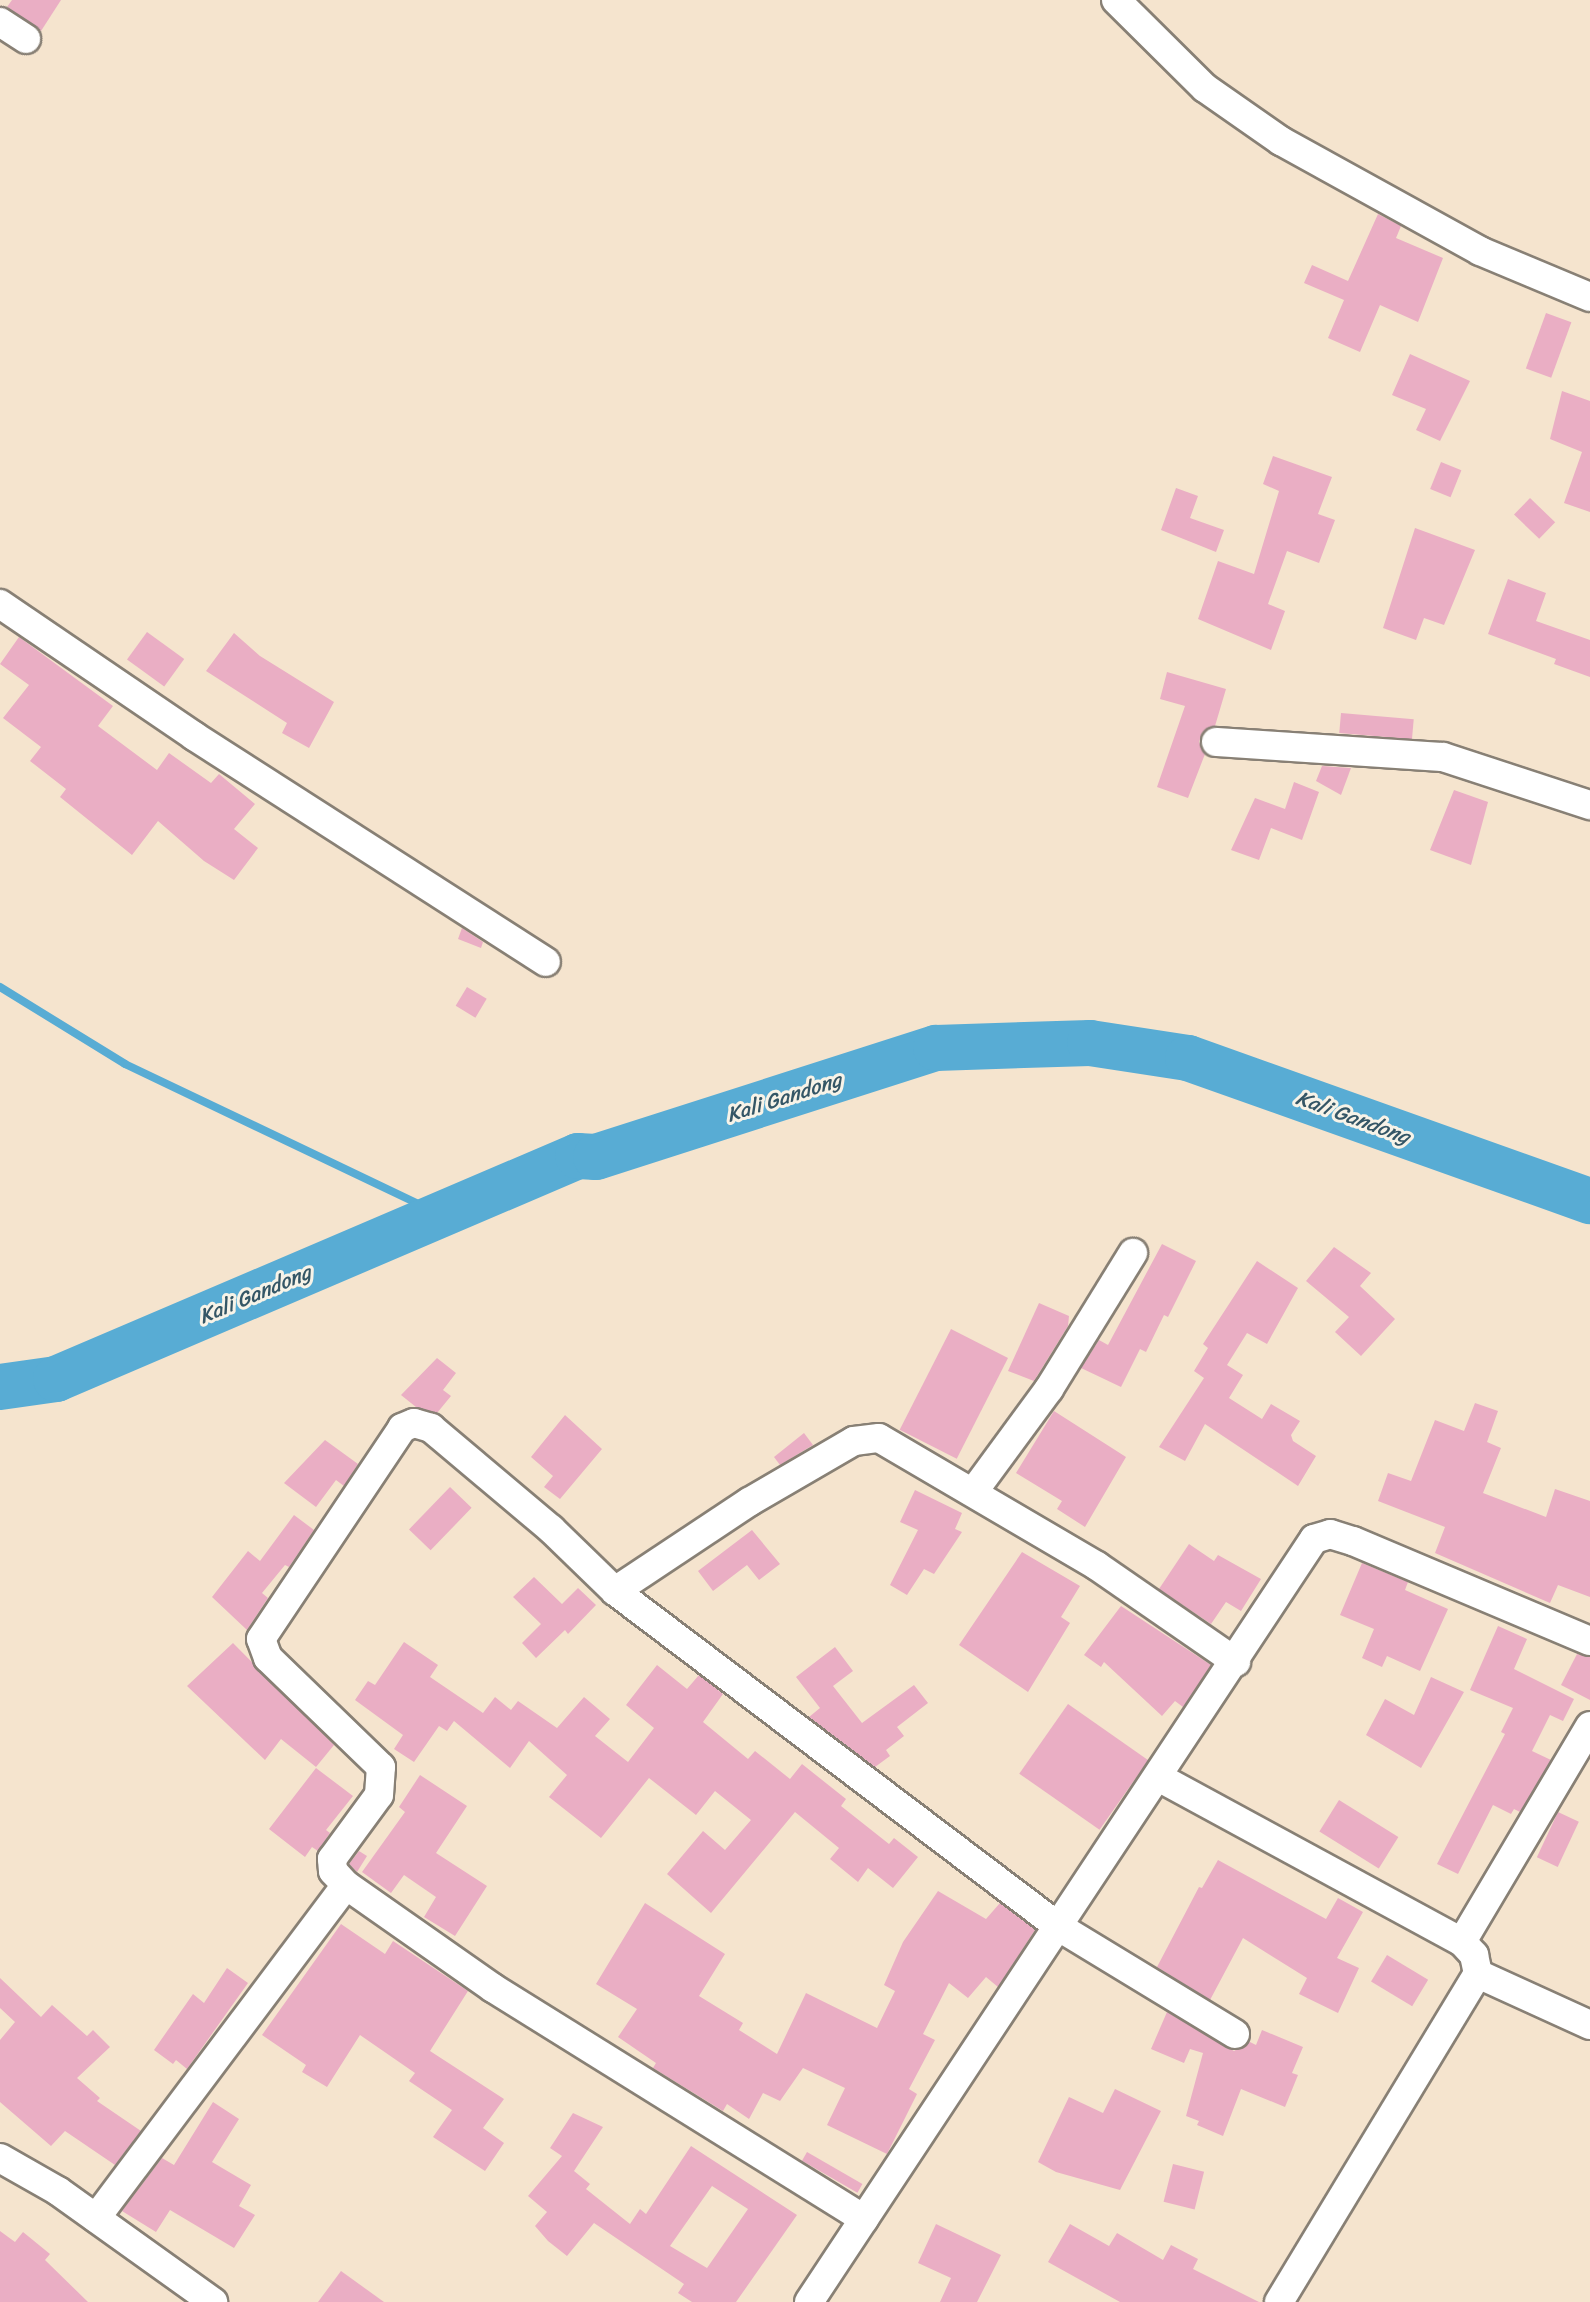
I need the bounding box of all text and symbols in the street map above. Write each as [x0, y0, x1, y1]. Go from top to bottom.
water label: Kali Gandong [723, 1067, 845, 1127]
water label: Kali Gandong [1293, 1085, 1413, 1149]
water label: Kali Gandong [195, 1259, 315, 1329]

